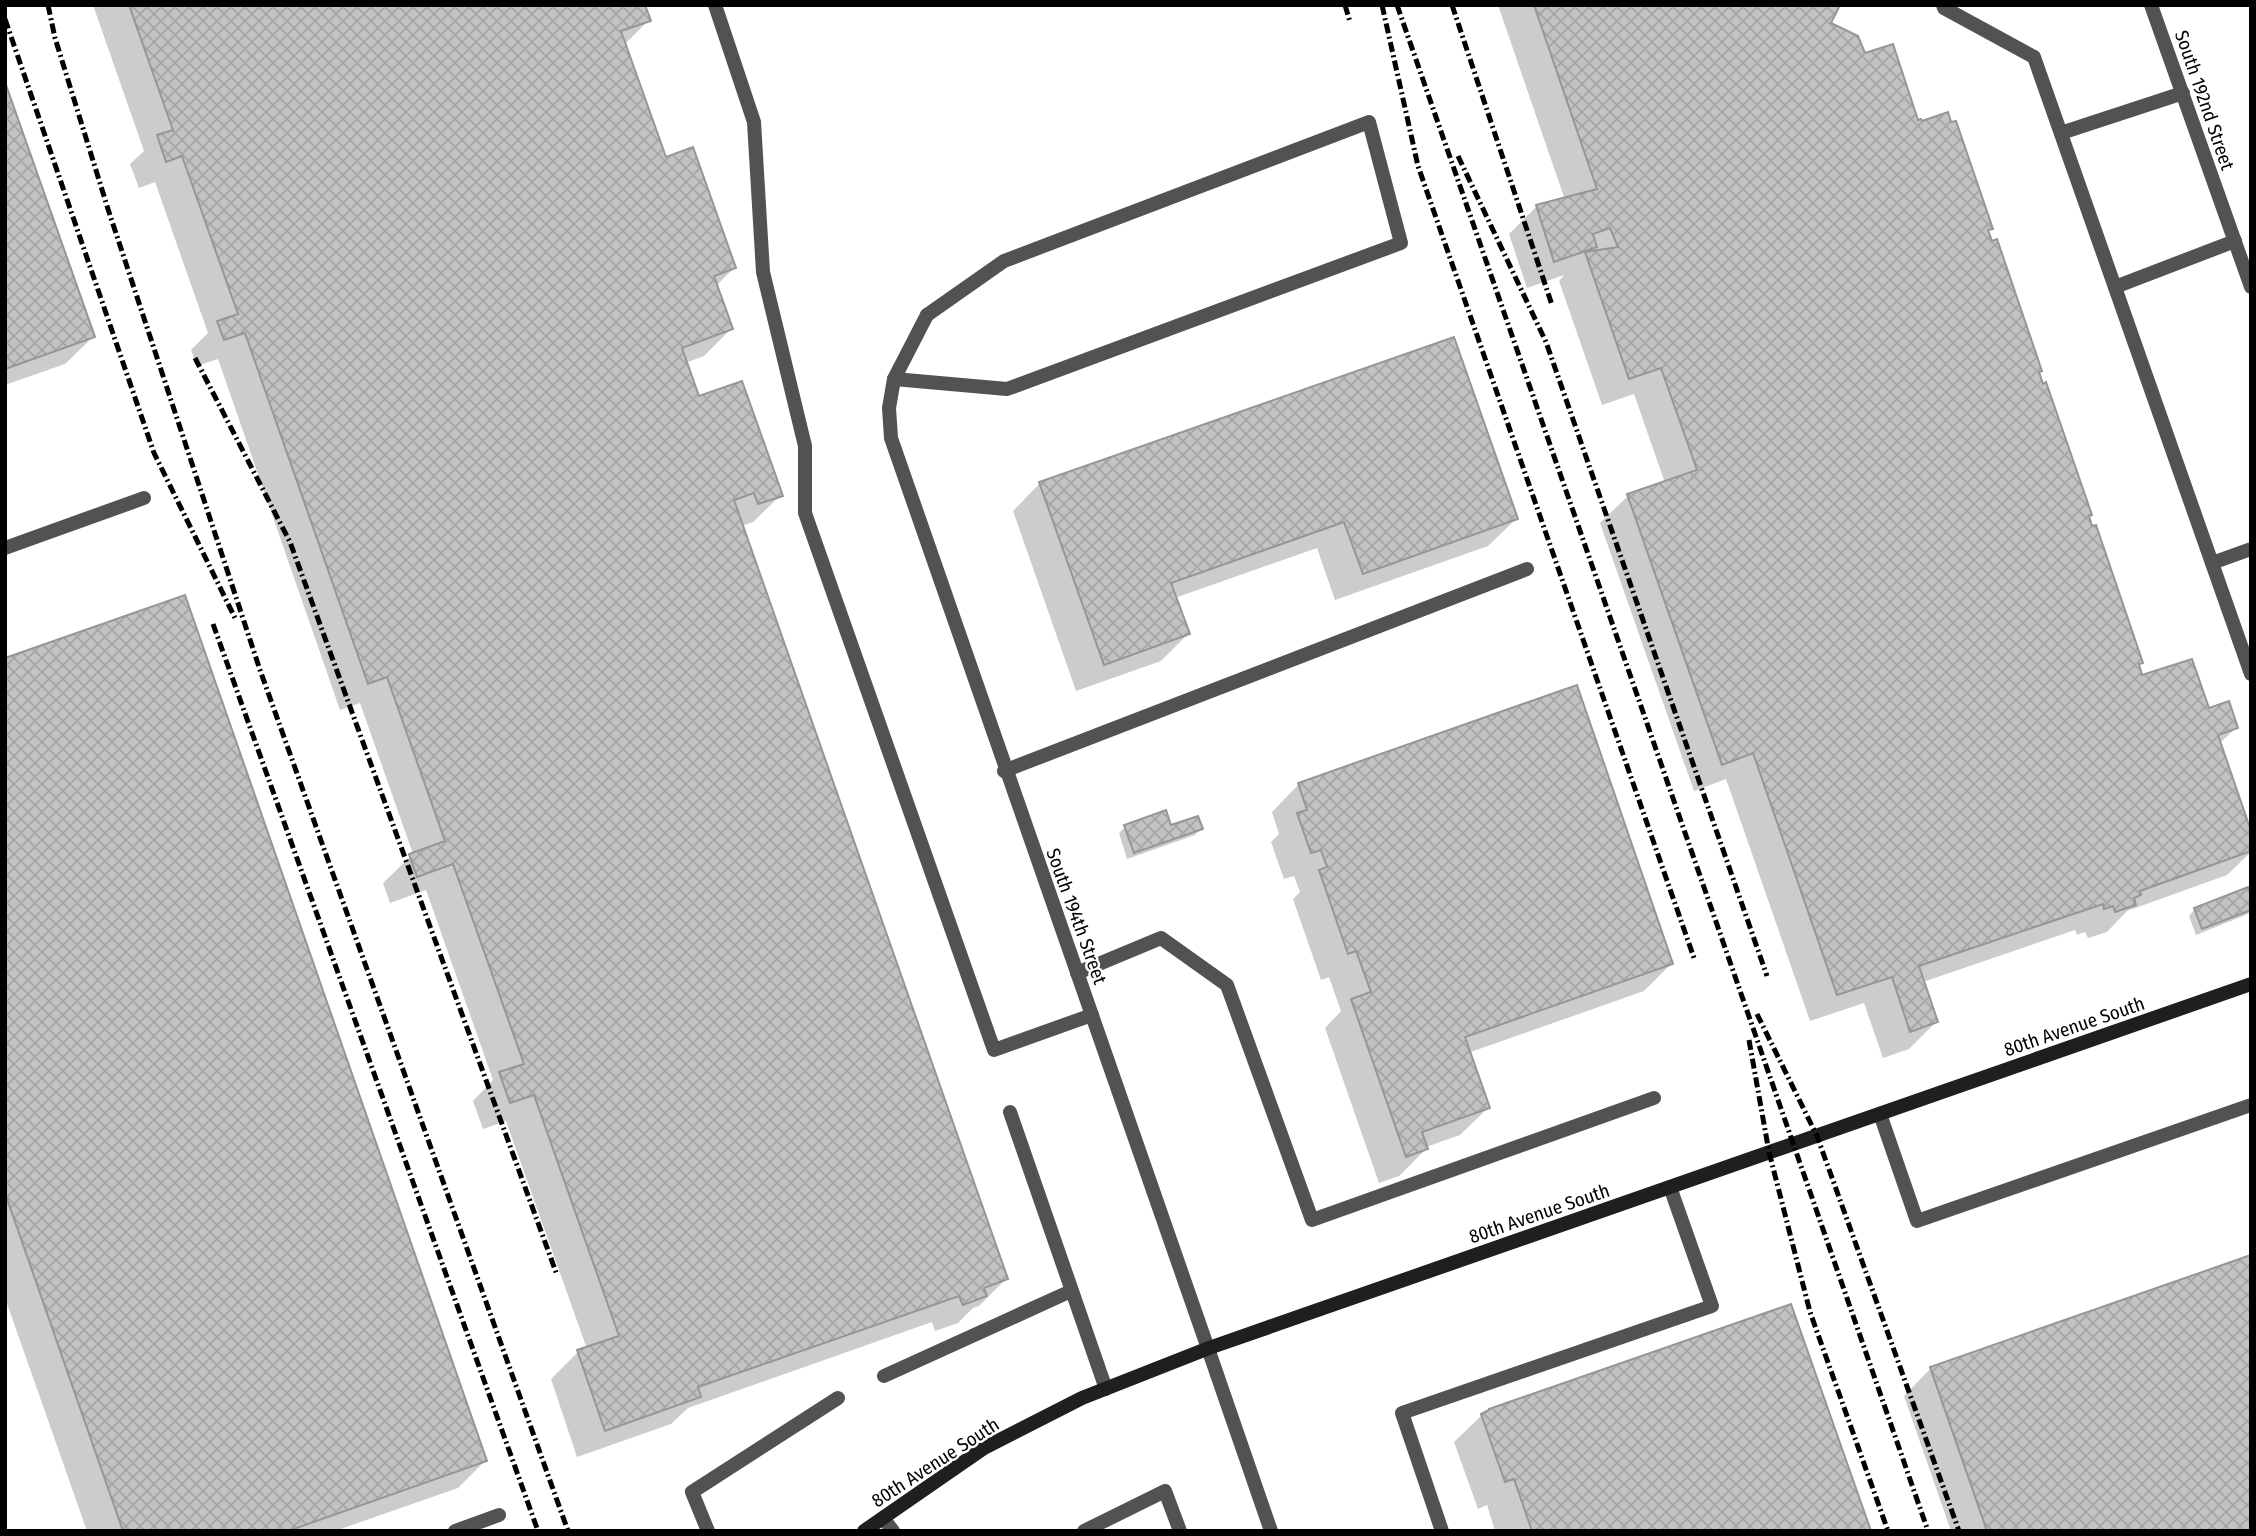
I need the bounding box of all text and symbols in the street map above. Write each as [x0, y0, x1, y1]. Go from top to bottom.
street label: South 192nd Street [2170, 27, 2239, 174]
street label: South 194th Street [1041, 845, 1112, 988]
street label: 80th Avenue South [2001, 992, 2148, 1061]
street label: 80th Avenue South [1466, 1179, 1613, 1248]
street label: 80th Avenue South [867, 1413, 1003, 1512]

